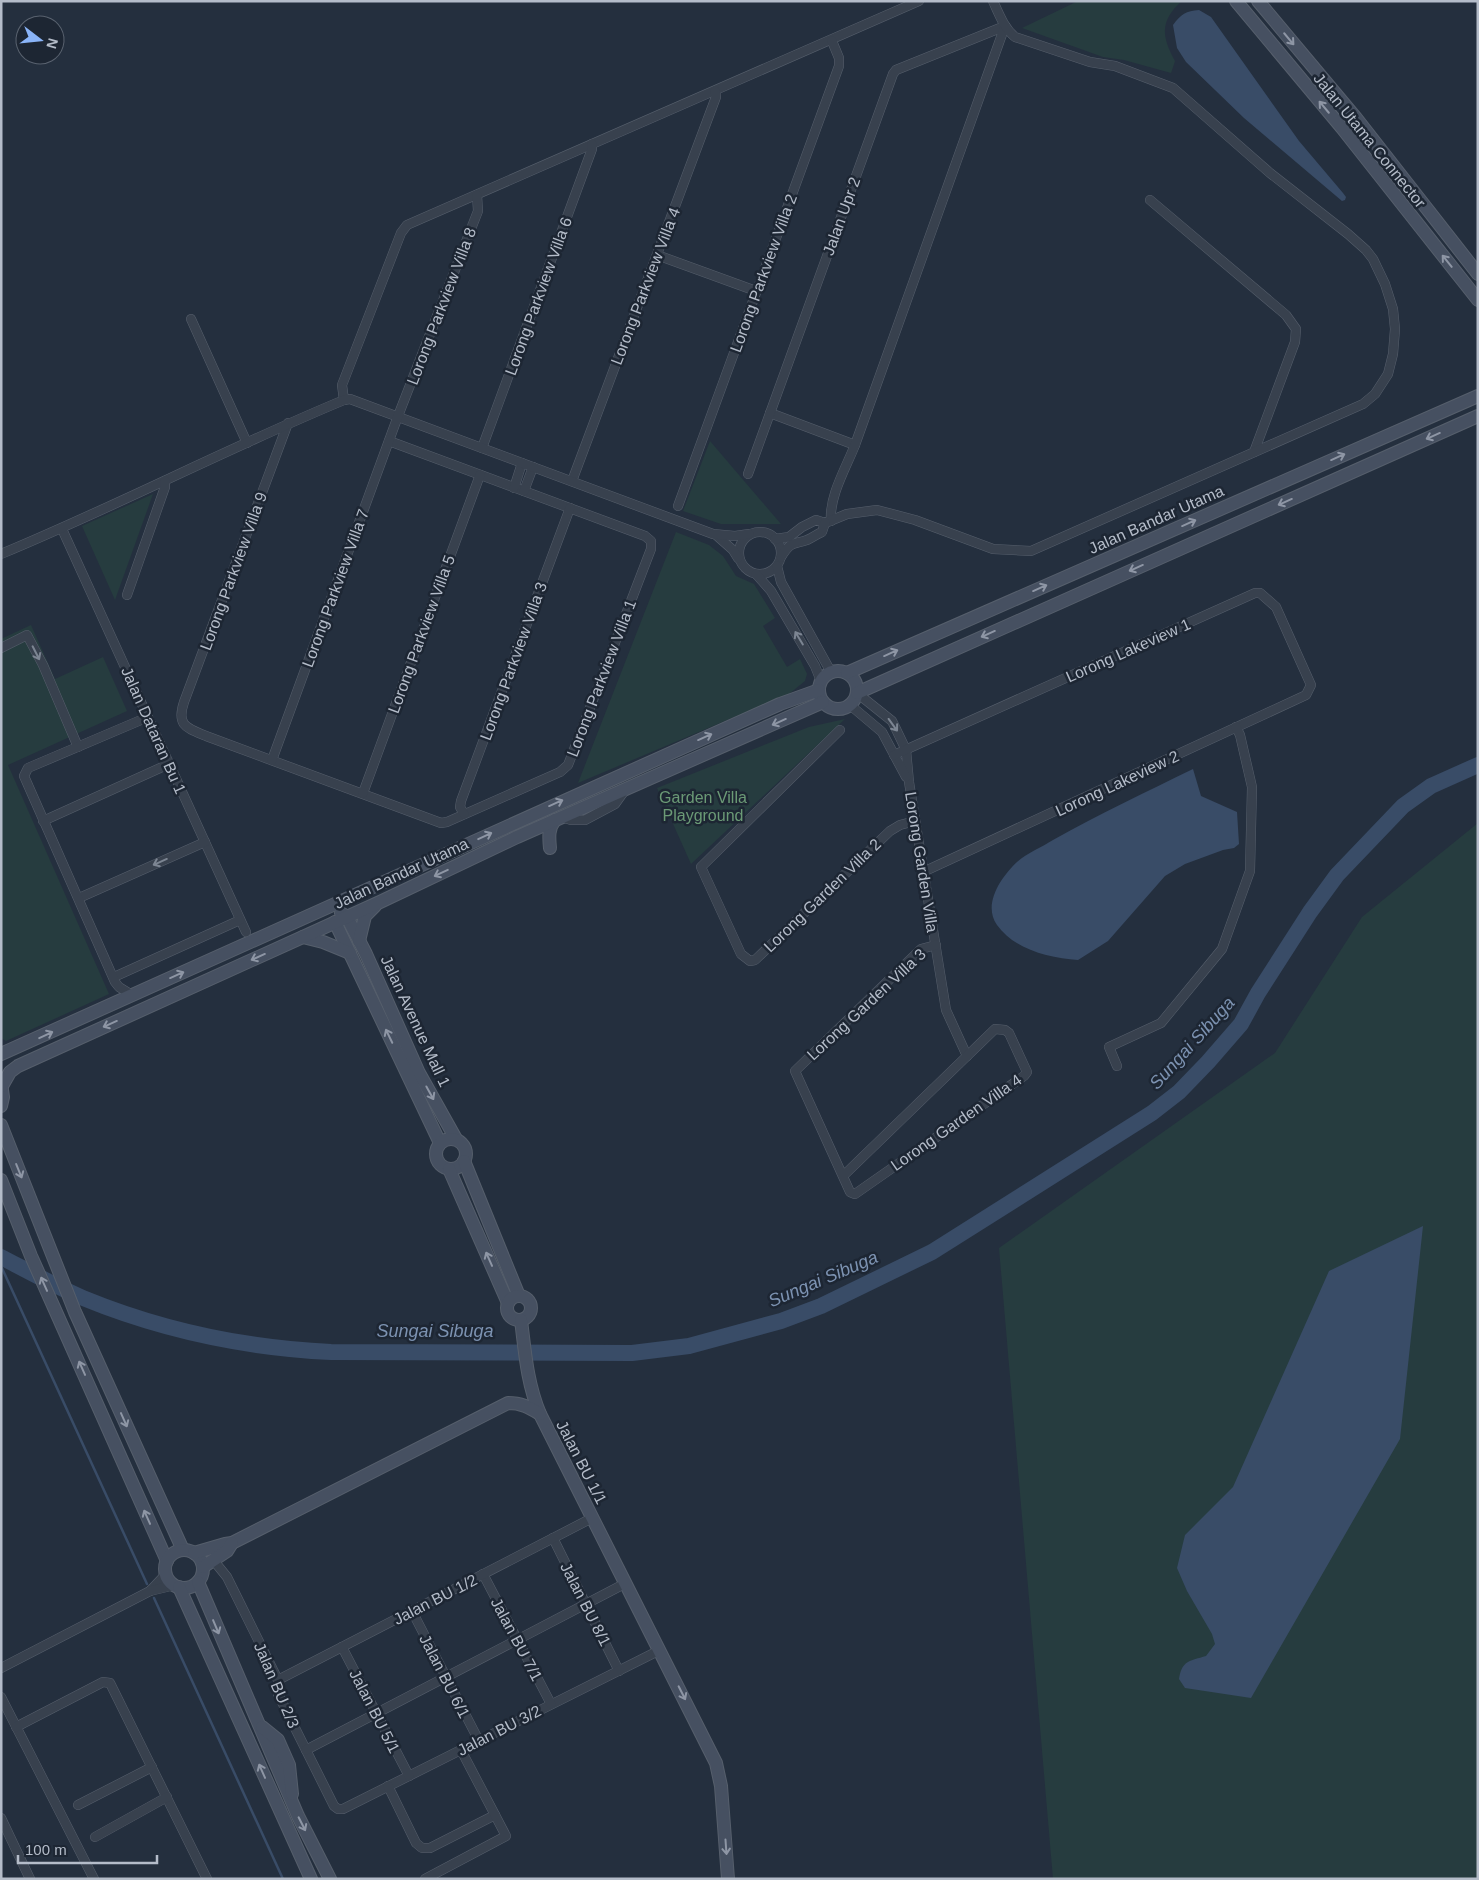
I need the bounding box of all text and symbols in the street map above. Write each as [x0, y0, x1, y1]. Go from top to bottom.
north arrow [15, 15, 65, 65]
one-way arrow [1283, 32, 1294, 45]
text: N [43, 37, 62, 51]
street label: Jalan Utama Connector [1310, 70, 1430, 211]
one-way arrow [1319, 101, 1330, 114]
street label: Jalan Upr 2 [819, 175, 863, 258]
street label: Lorong Parkview Villa 2 [727, 192, 800, 354]
street label: Lorong Parkview Villa 4 [608, 205, 683, 367]
street label: Lorong Parkview Villa 6 [502, 215, 575, 377]
street label: Lorong Parkview Villa 8 [404, 225, 479, 387]
one-way arrow [1442, 255, 1453, 268]
one-way arrow [1426, 431, 1441, 441]
one-way arrow [1330, 452, 1345, 462]
street label: Jalan Bandar Utama [1086, 482, 1226, 557]
street label: Lorong Parkview Villa 9 [197, 490, 270, 652]
one-way arrow [1278, 497, 1293, 507]
street label: Lorong Parkview Villa 7 [299, 507, 372, 669]
one-way arrow [1181, 517, 1196, 527]
street label: Lorong Parkview Villa 5 [385, 553, 458, 715]
one-way arrow [1129, 564, 1144, 574]
street label: Lorong Parkview Villa 3 [477, 580, 550, 742]
one-way arrow [1032, 582, 1047, 592]
street label: Lorong Parkview Villa 1 [564, 597, 639, 759]
street label: Lorong Lakeview 1 [1063, 615, 1193, 686]
one-way arrow [981, 630, 996, 640]
one-way arrow [793, 631, 803, 646]
one-way arrow [31, 645, 41, 660]
one-way arrow [883, 648, 898, 658]
street label: Jalan Dataran Bu 1 [118, 664, 189, 796]
one-way arrow [772, 717, 787, 727]
one-way arrow [888, 718, 898, 732]
one-way arrow [697, 732, 712, 742]
street label: Lorong Lakeview 2 [1053, 747, 1182, 820]
park label: Garden Villa Playground [659, 789, 747, 824]
street label: Lorong Garden Villa [902, 791, 941, 934]
one-way arrow [548, 798, 563, 808]
one-way arrow [477, 830, 492, 840]
street label: Jalan Bandar Utama [332, 835, 471, 912]
street label: Lorong Garden Villa 2 [761, 835, 884, 955]
one-way arrow [153, 857, 168, 867]
one-way arrow [434, 869, 449, 878]
street label: Lorong Garden Villa 3 [804, 945, 929, 1064]
one-way arrow [251, 953, 266, 963]
street label: Jalan Avenue Mall 1 [378, 953, 453, 1090]
one-way arrow [169, 970, 184, 979]
water label: Sungai Sibuga [1145, 993, 1239, 1093]
one-way arrow [103, 1020, 118, 1030]
one-way arrow [384, 1028, 394, 1043]
one-way arrow [38, 1029, 53, 1039]
street label: Lorong Garden Villa 4 [888, 1071, 1025, 1174]
one-way arrow [426, 1086, 436, 1100]
one-way arrow [15, 1163, 24, 1178]
water label: Sungai Sibuga [765, 1247, 881, 1311]
one-way arrow [483, 1252, 493, 1267]
one-way arrow [39, 1277, 49, 1292]
water label: Sungai Sibuga [376, 1321, 494, 1341]
one-way arrow [76, 1361, 86, 1376]
one-way arrow [120, 1412, 129, 1427]
street label: Jalan BU 1/1 [553, 1418, 610, 1507]
one-way arrow [142, 1510, 152, 1525]
street label: Jalan BU 8/1 [557, 1560, 614, 1649]
street label: Jalan BU 1/2 [391, 1571, 480, 1628]
street label: Jalan BU 7/1 [488, 1595, 546, 1684]
one-way arrow [212, 1619, 222, 1634]
street label: Jalan BU 6/1 [416, 1632, 473, 1721]
street label: Jalan BU 2/3 [251, 1640, 302, 1731]
street label: Jalan BU 5/1 [346, 1667, 403, 1756]
one-way arrow [677, 1686, 687, 1701]
street label: Jalan BU 3/2 [455, 1702, 544, 1759]
one-way arrow [256, 1764, 266, 1779]
one-way arrow [298, 1816, 307, 1831]
scale bar [18, 1832, 156, 1864]
one-way arrow [721, 1839, 730, 1855]
text: 100 m [25, 1841, 67, 1858]

